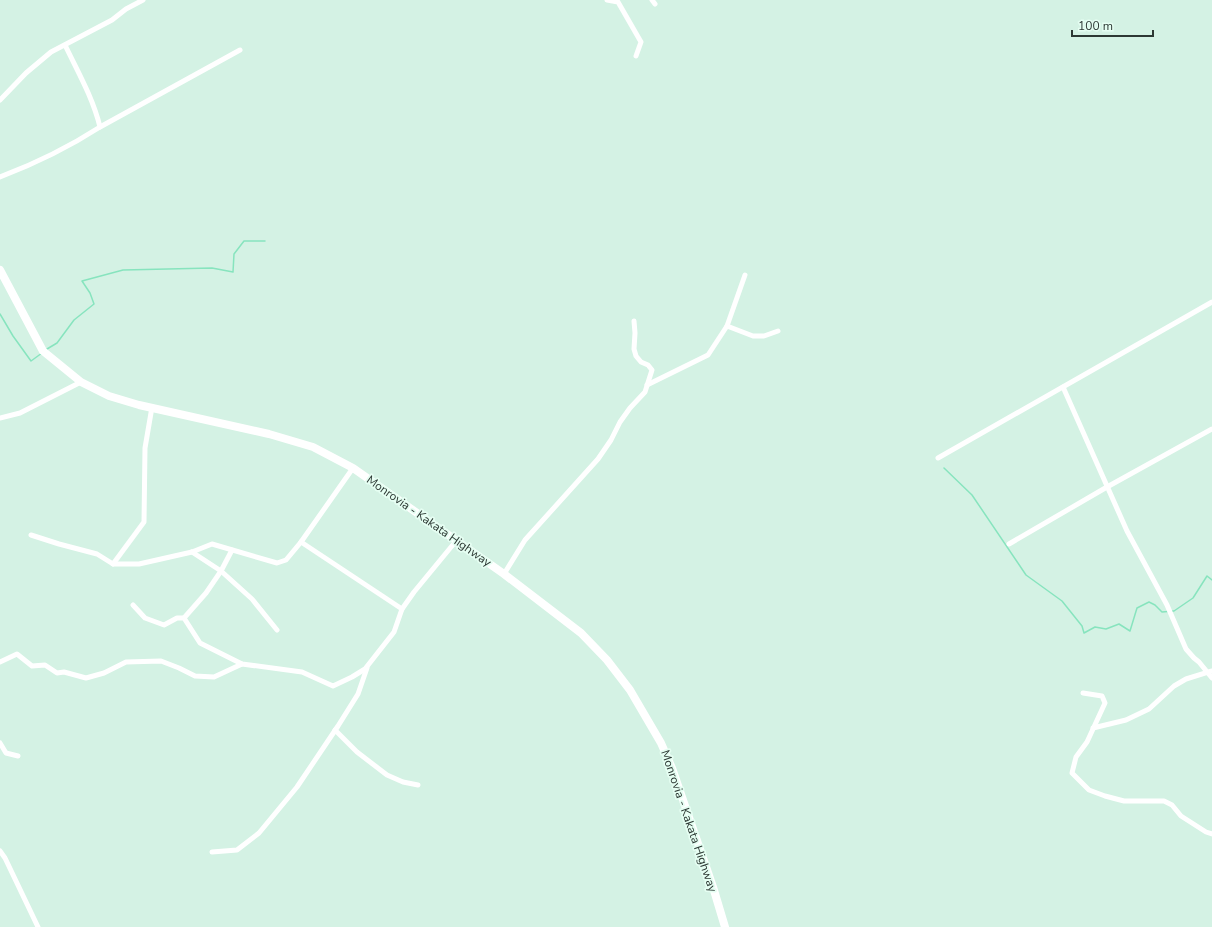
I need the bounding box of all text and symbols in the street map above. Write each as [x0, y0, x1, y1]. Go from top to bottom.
scale bar [1072, 12, 1153, 38]
text: 100 m [1078, 18, 1113, 34]
street label: Monrovia - Kakata Highway [363, 472, 495, 571]
street label: Monrovia - Kakata Highway [657, 748, 721, 895]

